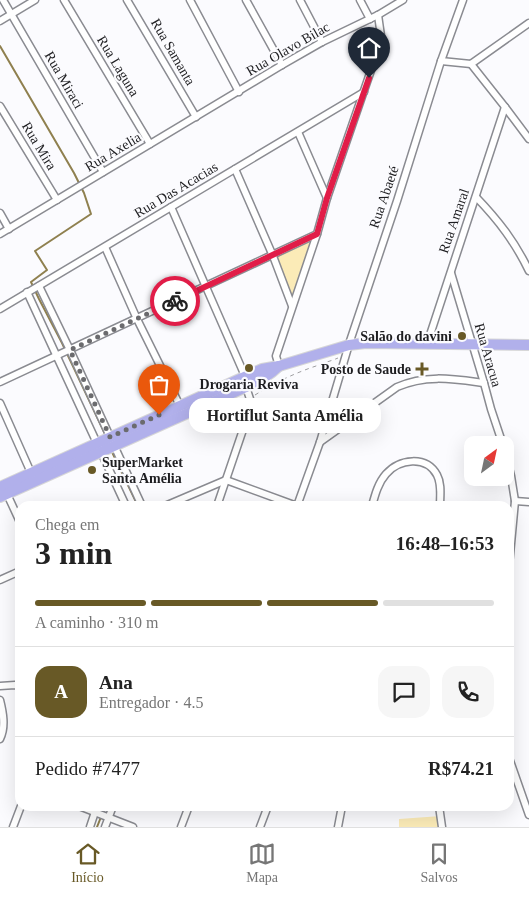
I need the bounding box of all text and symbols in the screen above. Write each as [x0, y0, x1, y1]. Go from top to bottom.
street label: Rua Samanta [148, 16, 198, 89]
street label: Rua Olavo Bilac [244, 19, 332, 79]
pin [348, 27, 390, 78]
street label: Rua Laguna [94, 33, 142, 100]
icon: home [355, 34, 383, 62]
street label: Rua Miraci [42, 49, 86, 111]
street label: Rua Mira [19, 119, 60, 173]
street label: Rua Axelia [82, 129, 144, 175]
street label: Rua Das Acacias [131, 159, 221, 221]
street label: Rua Abaeté [366, 164, 402, 230]
street label: Rua Amaral [436, 187, 472, 255]
courier [150, 276, 200, 326]
icon: bike [161, 287, 189, 315]
street label: Rua Aracua [472, 321, 504, 389]
place label: Salão do davini [360, 329, 452, 344]
marker: Salão do davini [456, 330, 468, 342]
marker: Drogaria Reviva [243, 362, 255, 374]
place label: Posto de Saude [321, 362, 411, 377]
marker: Posto de Saude [415, 362, 429, 376]
pin [138, 364, 180, 415]
icon: bag [145, 371, 173, 399]
place label: Drogaria Reviva [200, 377, 298, 392]
callout: Hortiflut Santa Amélia [189, 398, 382, 432]
text: Hortiflut Santa Amélia [207, 407, 363, 424]
north arrow [464, 436, 514, 486]
map controls [464, 436, 514, 486]
place label: SuperMarket Santa Amélia [102, 455, 183, 486]
marker: SuperMarket Santa Amélia [86, 464, 98, 476]
text: Chega em [35, 516, 99, 533]
text: 16:48–16:53 [396, 533, 494, 554]
text: 3 min [35, 535, 112, 571]
text: A caminho · 310 m [35, 614, 159, 631]
button: chat [378, 666, 430, 718]
button: phone [442, 666, 494, 718]
text: Ana [99, 672, 133, 693]
text: A [54, 681, 68, 702]
text: Entregador · 4.5 [99, 694, 203, 711]
text: Pedido #7477 [35, 758, 140, 779]
text: R$74.21 [428, 758, 494, 779]
tab: Início [71, 840, 104, 886]
tab: Mapa [246, 840, 278, 886]
tab: Salvos [420, 840, 458, 886]

